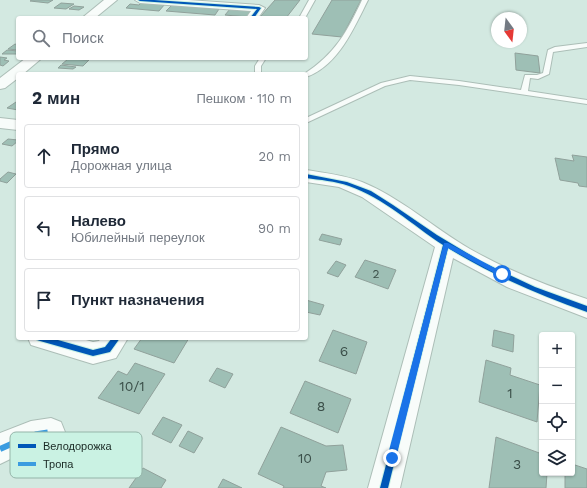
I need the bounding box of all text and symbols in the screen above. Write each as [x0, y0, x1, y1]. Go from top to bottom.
north arrow [491, 12, 527, 48]
search box [16, 16, 308, 60]
icon: search [30, 27, 52, 49]
text: Поиск [62, 29, 104, 47]
text: 2 мин [32, 88, 80, 108]
text: Пешком · 110 m [196, 91, 292, 106]
text: Прямо [71, 140, 120, 158]
icon: ahead [33, 145, 55, 167]
text: 20 m [259, 149, 291, 164]
text: Дорожная улица [71, 158, 172, 173]
text: Налево [71, 212, 126, 230]
icon: left [33, 217, 55, 239]
text: 90 m [258, 221, 291, 236]
text: Юбилейный переулок [71, 230, 205, 245]
route start [493, 265, 511, 283]
house number: 2 [373, 267, 380, 281]
icon: arrive [33, 289, 55, 311]
text: Пункт назначения [71, 291, 204, 309]
map controls [539, 332, 575, 476]
button: + [539, 332, 575, 368]
house number: 6 [340, 343, 348, 359]
button: − [539, 368, 575, 404]
house number: 10/1 [119, 378, 145, 394]
house number: 1 [507, 385, 513, 401]
house number: 8 [317, 398, 325, 414]
button: locate [539, 404, 575, 440]
legend [10, 432, 142, 478]
text: Велодорожка [43, 440, 113, 453]
button: layers [539, 440, 575, 476]
route end [383, 449, 401, 467]
house number: 10 [298, 450, 312, 466]
house number: 3 [513, 456, 521, 472]
text: Тропа [43, 458, 74, 471]

